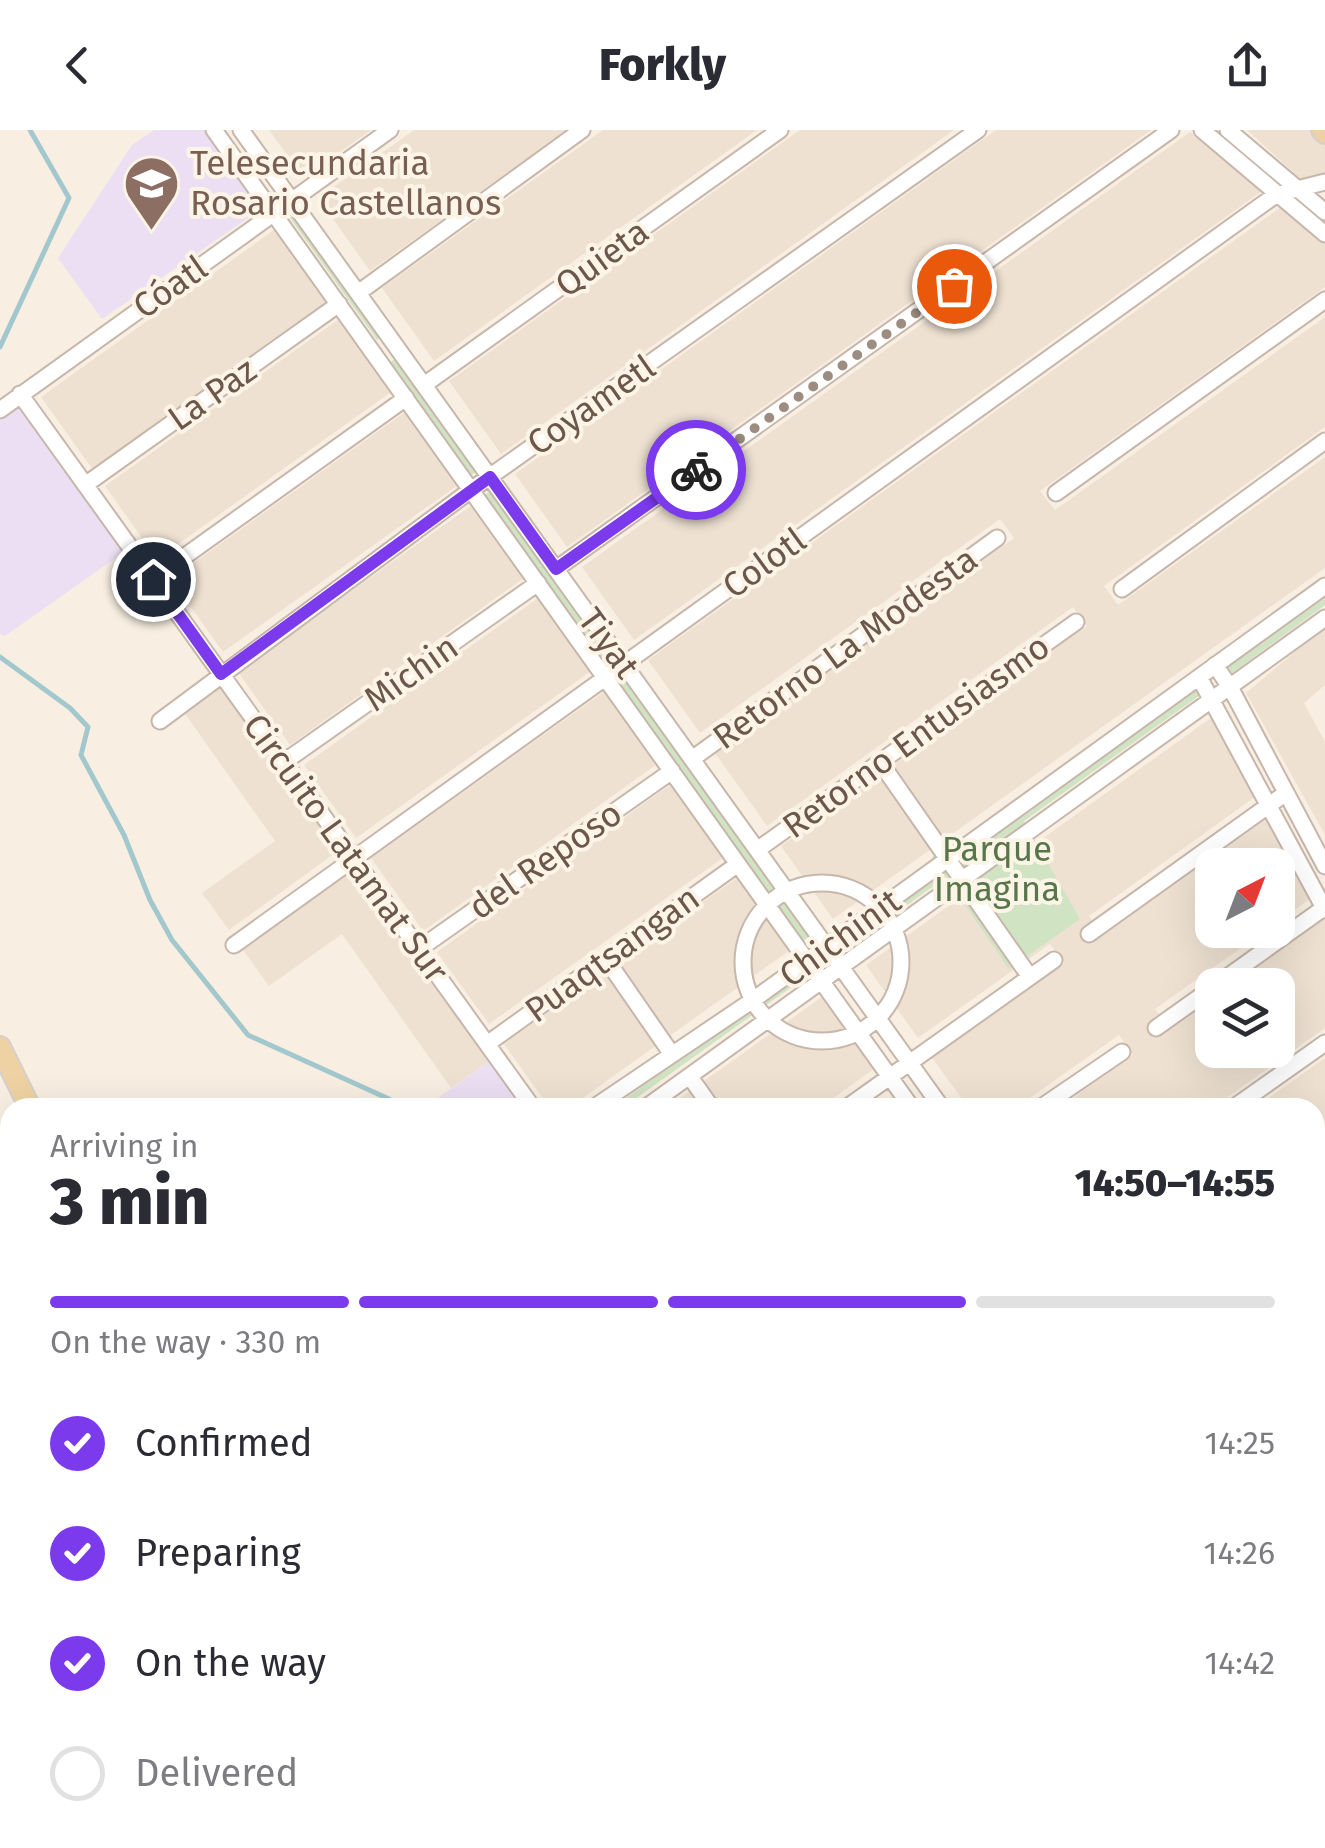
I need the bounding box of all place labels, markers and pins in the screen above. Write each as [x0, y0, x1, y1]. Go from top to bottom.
place label: Telesecundaria Rosario Castellanos [190, 142, 501, 224]
school or university icon: Telesecundaria Rosario Castellanos [121, 153, 181, 232]
pin [912, 244, 997, 329]
pin [111, 537, 196, 622]

